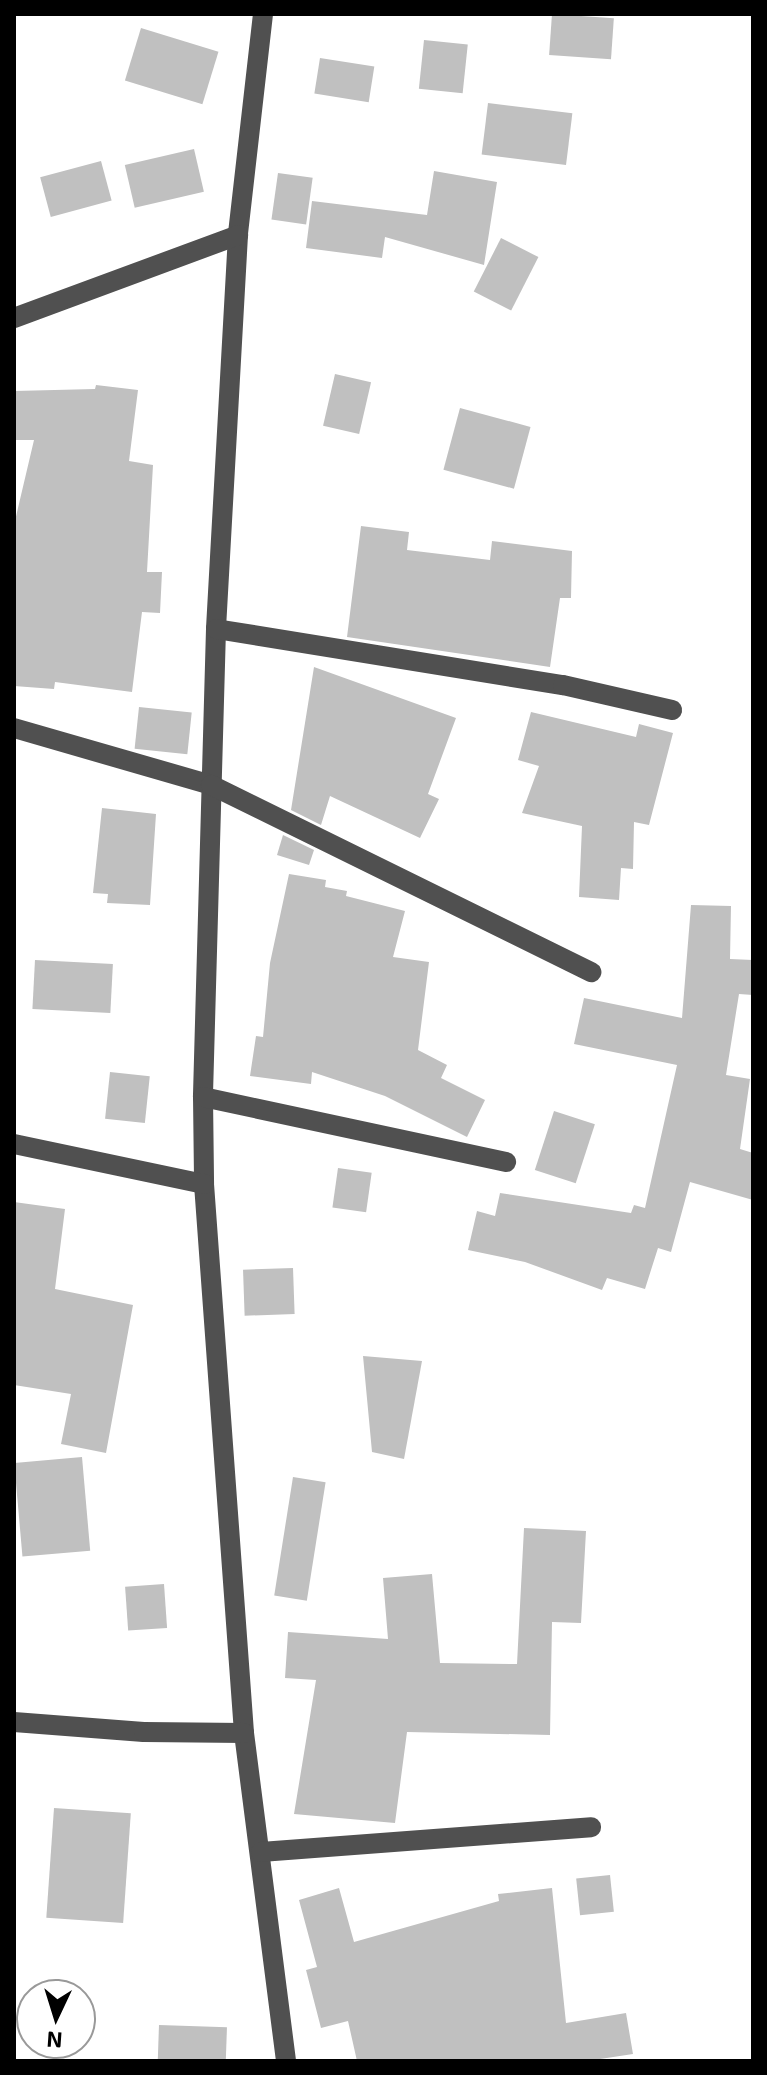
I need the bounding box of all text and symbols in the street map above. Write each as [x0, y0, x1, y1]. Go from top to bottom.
north arrow [16, 1979, 96, 2059]
text: N [46, 2027, 63, 2054]

